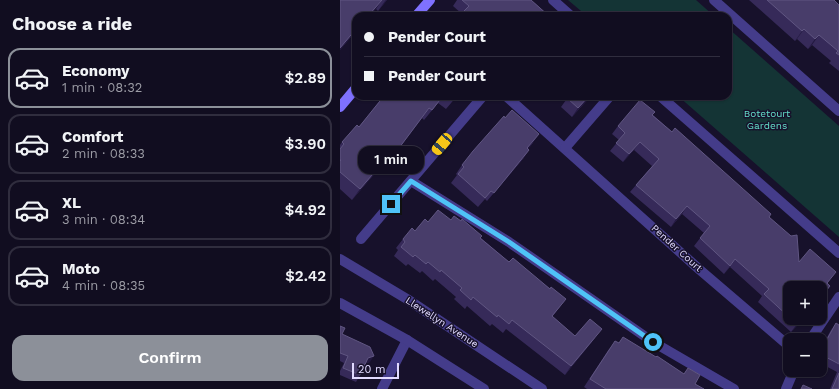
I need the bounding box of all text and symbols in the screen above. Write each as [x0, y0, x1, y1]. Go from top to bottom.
text: Choose a ride [12, 13, 132, 34]
text: Pender Court [388, 28, 486, 46]
icon: car [14, 60, 50, 96]
text: Economy [62, 62, 129, 80]
text: Pender Court [388, 67, 486, 85]
text: $2.89 [285, 69, 326, 87]
text: 1 min · 08:32 [62, 80, 142, 95]
park label: Botetourt Gardens [744, 108, 791, 131]
icon: car [14, 126, 50, 162]
text: Comfort [62, 128, 123, 146]
car [430, 131, 454, 157]
text: $3.90 [285, 135, 326, 153]
text: 2 min · 08:33 [62, 146, 145, 161]
callout: 1 min [358, 146, 424, 174]
text: 1 min [374, 152, 408, 167]
icon: car [14, 192, 50, 228]
text: XL [62, 194, 81, 212]
route end [382, 195, 400, 213]
text: $4.92 [285, 201, 326, 219]
text: 3 min · 08:34 [62, 212, 145, 227]
street label: Pender Court [649, 222, 705, 274]
icon: car [14, 258, 50, 294]
text: Moto [62, 260, 100, 278]
text: $2.42 [285, 267, 326, 285]
text: 4 min · 08:35 [62, 278, 145, 293]
map controls [783, 281, 827, 377]
button: + [783, 281, 827, 325]
street label: Llewellyn Avenue [404, 294, 481, 350]
route start [644, 333, 662, 351]
button: − [783, 333, 827, 377]
button: Confirm [12, 335, 328, 381]
scale bar [352, 361, 399, 380]
text: 20 m [358, 363, 386, 376]

